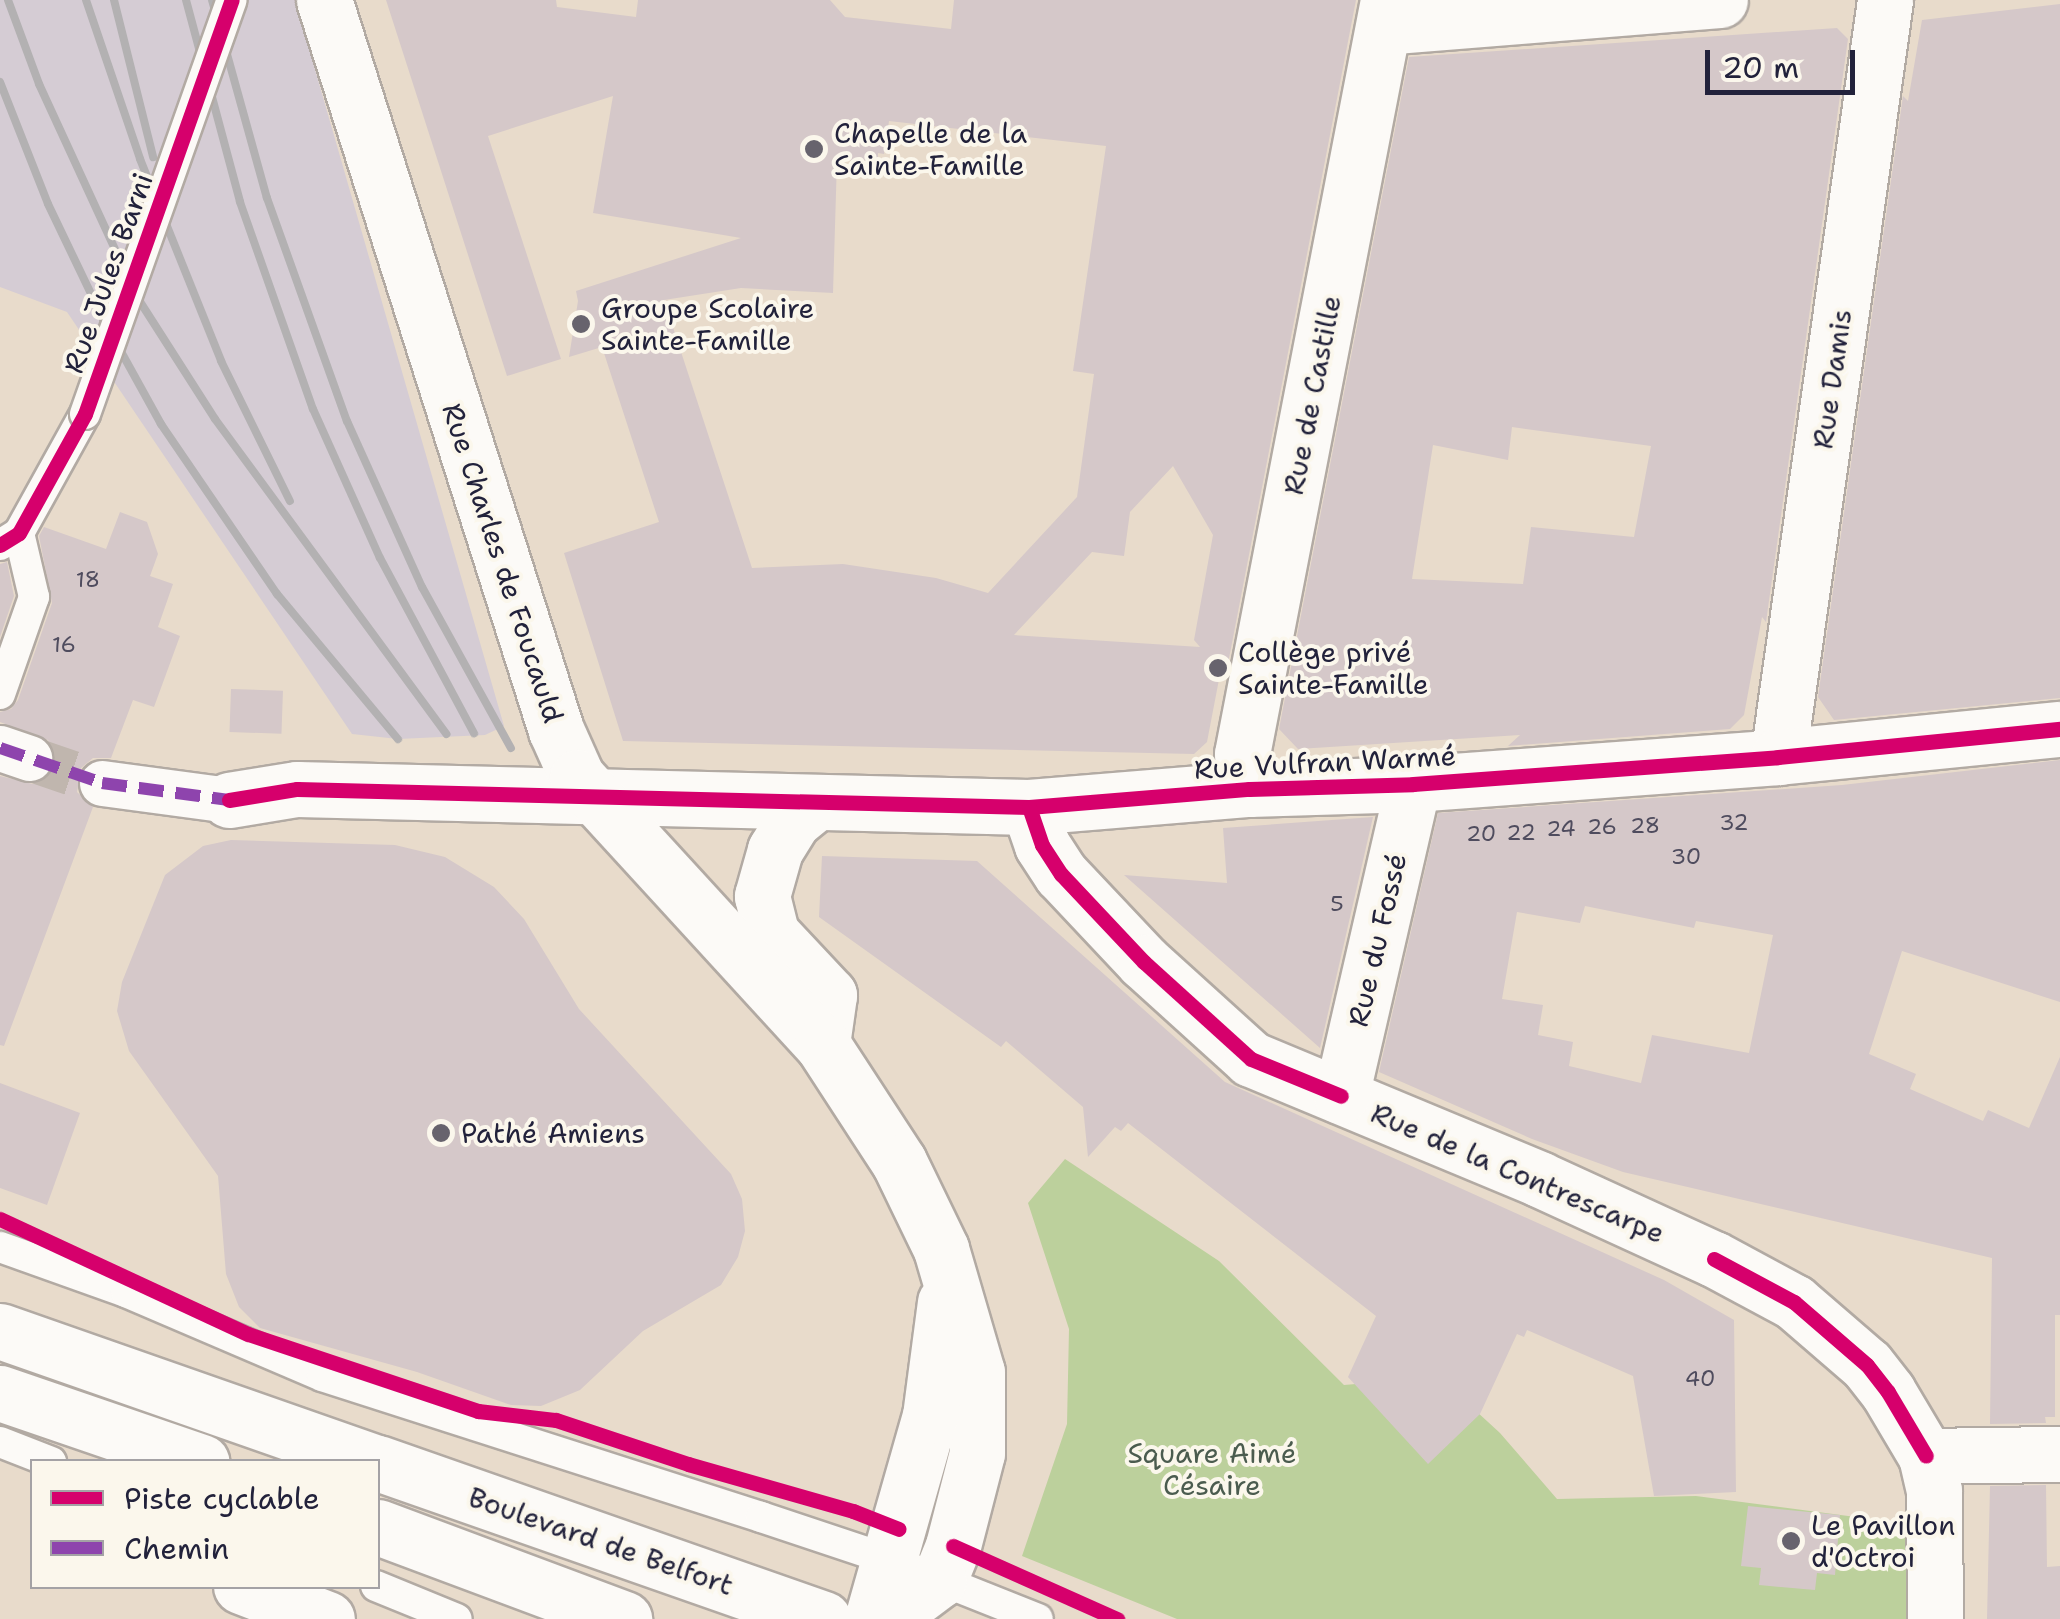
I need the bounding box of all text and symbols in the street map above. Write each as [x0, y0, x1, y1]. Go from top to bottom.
scale bar [1710, 30, 1860, 92]
text: 20 m [1722, 47, 1799, 88]
place label: Chapelle de la Sainte-Famille [834, 116, 1027, 182]
marker: Chapelle de la Sainte-Famille [803, 138, 825, 160]
street label: Rue Jules Barni [56, 168, 160, 378]
place label: Groupe Scolaire Sainte-Famille [601, 291, 814, 357]
street label: Rue de Castille [1276, 293, 1348, 497]
street label: Rue Damis [1806, 307, 1858, 451]
marker: Groupe Scolaire Sainte-Famille [570, 313, 592, 335]
street label: Rue Charles de Foucauld [435, 399, 571, 727]
house number: 18 [76, 567, 100, 593]
house number: 16 [52, 632, 76, 658]
place label: Collège privé Sainte-Famille [1238, 635, 1429, 701]
marker: Collège privé Sainte-Famille [1207, 657, 1229, 679]
street label: Rue Vulfran Warmé [1193, 738, 1457, 786]
house number: 32 [1719, 810, 1749, 836]
house number: 28 [1630, 813, 1660, 839]
house number: 26 [1587, 814, 1617, 840]
house number: 24 [1546, 816, 1576, 842]
house number: 22 [1506, 820, 1536, 846]
house number: 20 [1466, 821, 1496, 847]
house number: 30 [1671, 844, 1701, 870]
street label: Rue du Fossé [1341, 850, 1413, 1030]
house number: 5 [1330, 891, 1344, 917]
street label: Rue de la Contrescarpe [1366, 1096, 1670, 1250]
place label: Pathé Amiens [461, 1116, 645, 1150]
marker: Pathé Amiens [430, 1122, 452, 1144]
house number: 40 [1685, 1366, 1715, 1392]
park label: Square Aimé Césaire [1128, 1436, 1296, 1502]
legend [30, 1459, 380, 1589]
text: Piste cyclable [124, 1478, 320, 1519]
street label: Boulevard de Belfort [464, 1480, 738, 1602]
place label: Le Pavillon d'Octroi [1811, 1508, 1955, 1574]
text: Chemin [124, 1528, 229, 1569]
marker: Le Pavillon d'Octroi [1780, 1530, 1802, 1552]

